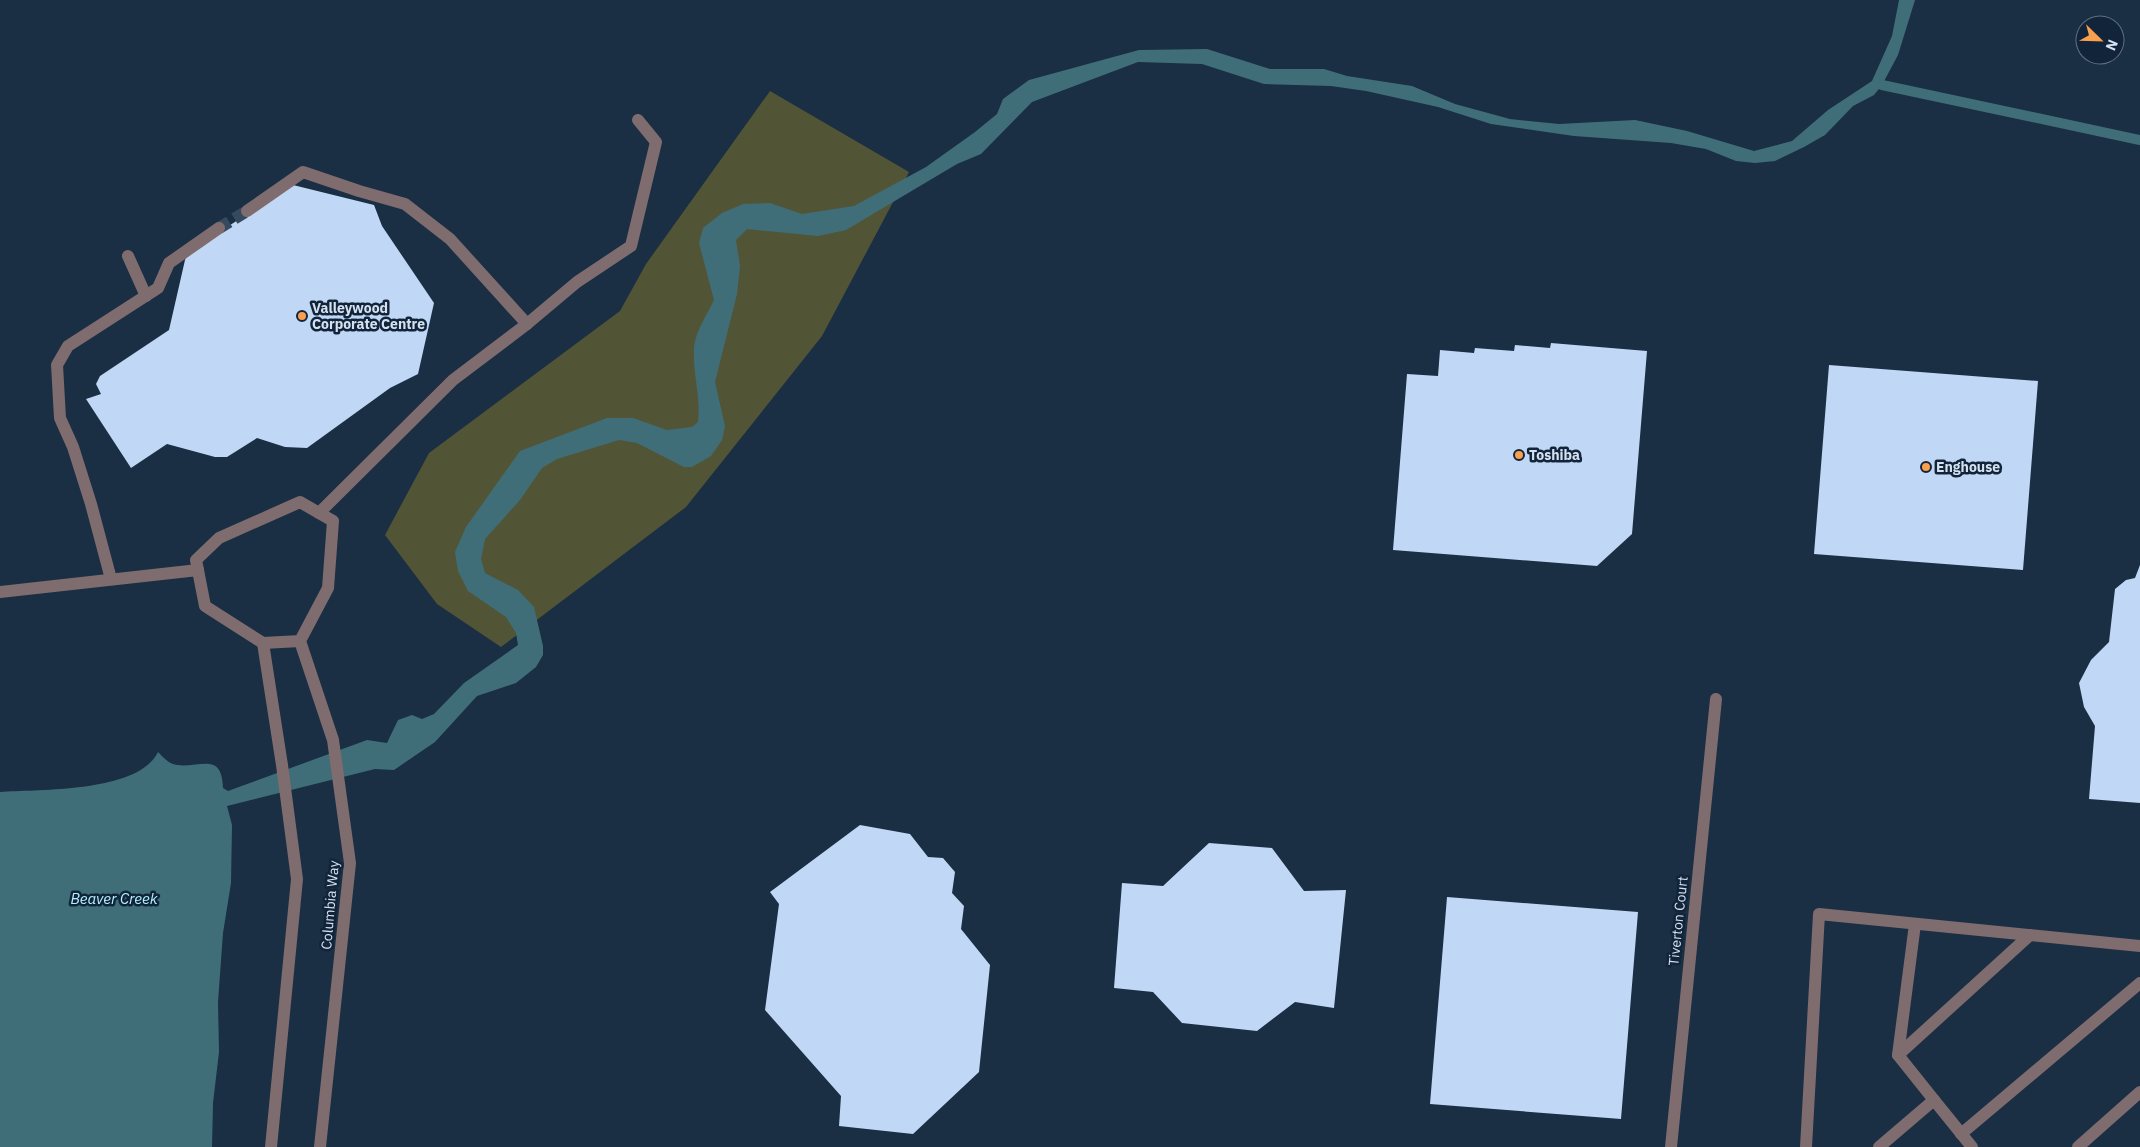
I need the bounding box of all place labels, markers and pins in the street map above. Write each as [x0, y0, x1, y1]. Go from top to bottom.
place label: Valleywood Corporate Centre [312, 299, 425, 333]
marker: Valleywood Corporate Centre [296, 310, 308, 322]
place label: Toshiba [1529, 446, 1580, 464]
marker: Toshiba [1513, 449, 1525, 461]
place label: Enghouse [1936, 458, 2000, 476]
marker: Enghouse [1920, 461, 1932, 473]

